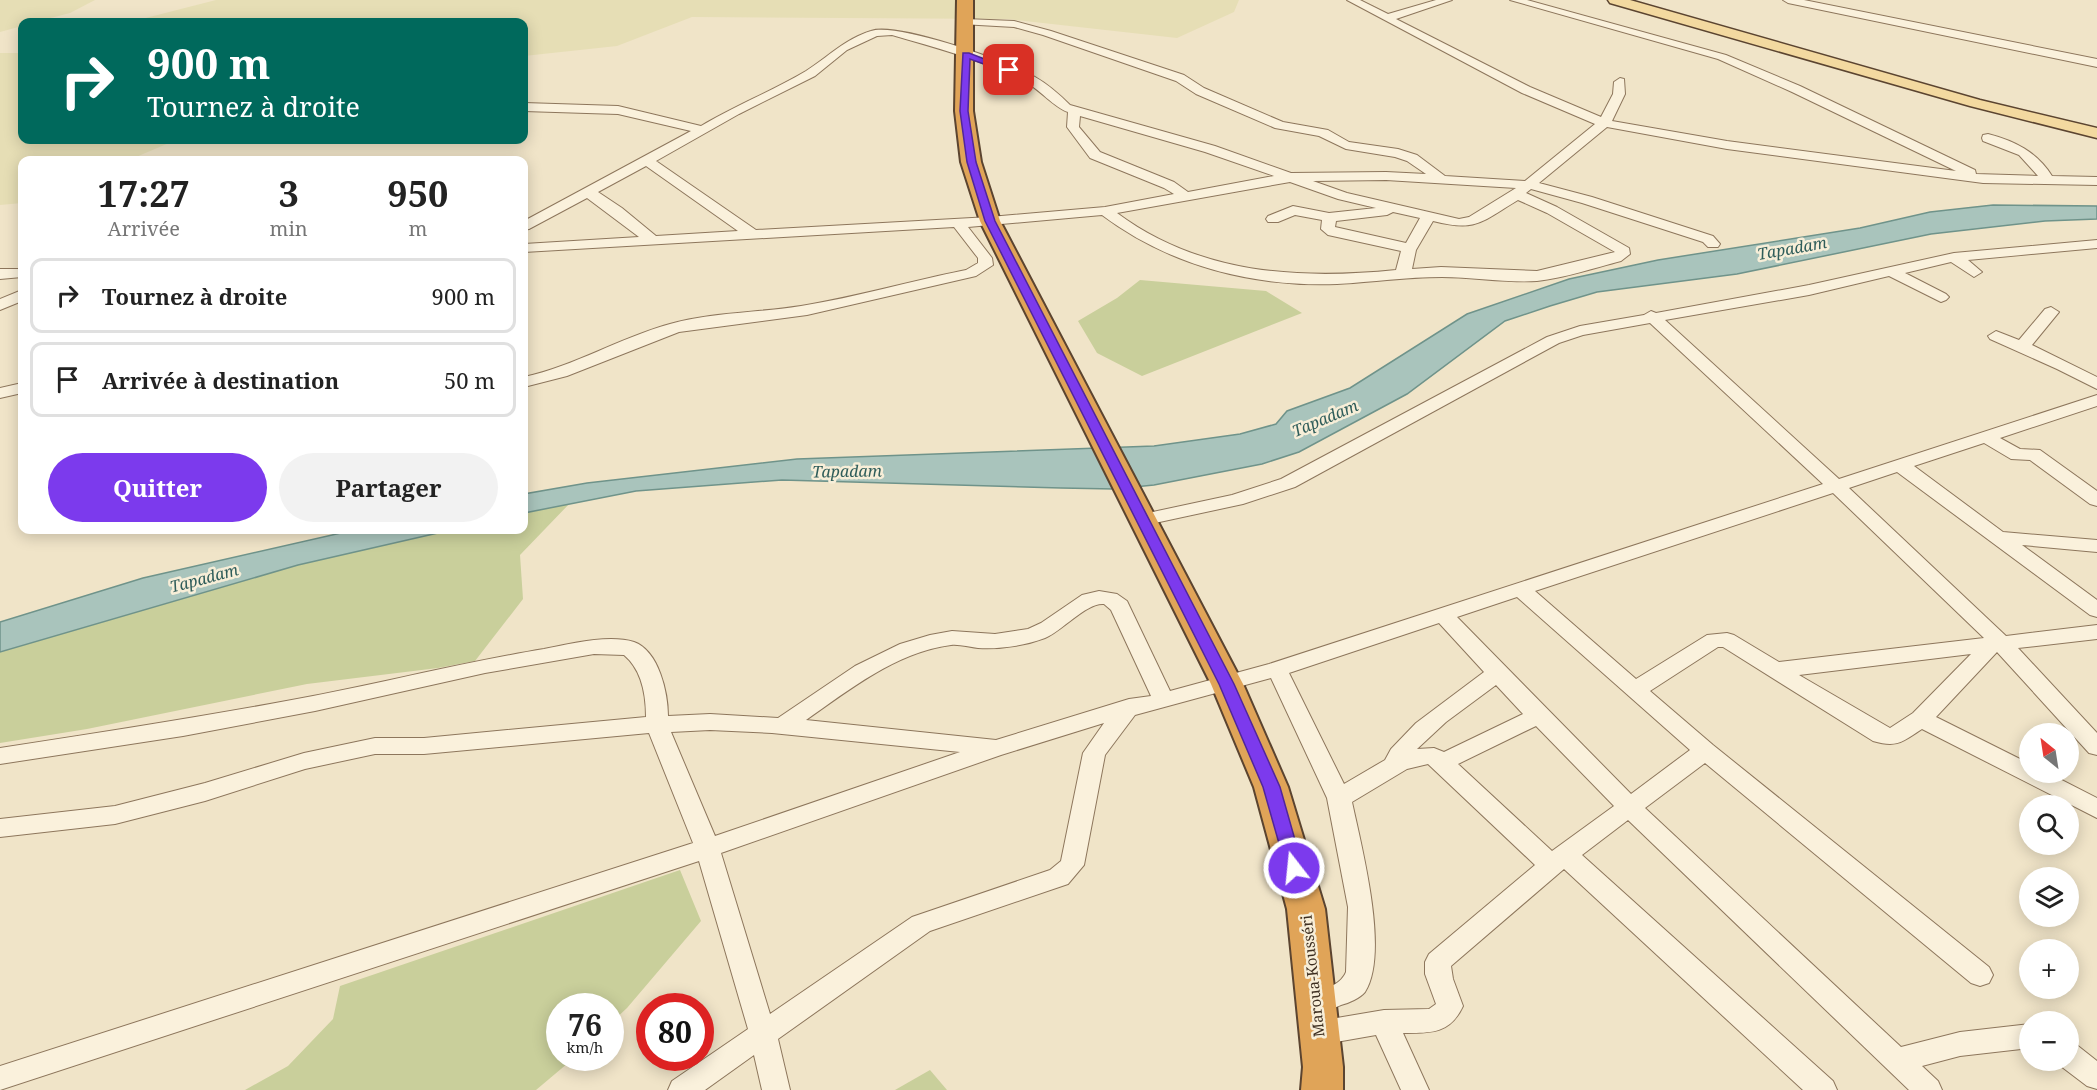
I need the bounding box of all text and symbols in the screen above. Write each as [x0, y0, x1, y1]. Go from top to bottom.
text: 900 m [147, 34, 271, 91]
icon: right [48, 42, 126, 120]
pin [983, 44, 1034, 95]
icon: arrive [992, 53, 1025, 86]
text: Tournez à droite [147, 88, 360, 125]
text: 17:27 [98, 169, 190, 218]
text: 3 [278, 169, 299, 218]
text: 950 [387, 169, 448, 218]
text: Arrivée [108, 215, 180, 242]
text: min [270, 215, 308, 242]
text: m [408, 215, 427, 242]
water label: Tapadam [1756, 231, 1829, 265]
icon: right [51, 279, 84, 312]
text: Tournez à droite [102, 281, 287, 311]
text: 900 m [432, 281, 495, 311]
icon: arrive [51, 363, 84, 396]
text: Arrivée à destination [102, 365, 339, 395]
text: 50 m [444, 365, 495, 395]
water label: Tapadam [1289, 394, 1362, 442]
button: Quitter [48, 453, 267, 522]
button: Partager [279, 453, 498, 522]
water label: Tapadam [812, 459, 883, 483]
water label: Tapadam [167, 558, 241, 598]
north arrow [2019, 723, 2079, 783]
map controls [2019, 723, 2079, 1071]
button: search [2019, 795, 2079, 855]
position arrow [1262, 836, 1326, 900]
button: layers [2019, 867, 2079, 927]
street label: Maroua-Kousséri [1296, 914, 1328, 1038]
button: + [2019, 939, 2079, 999]
speed limit sign: 80 [636, 993, 714, 1071]
text: 76 [568, 1004, 602, 1045]
button: − [2019, 1011, 2079, 1071]
text: km/h [567, 1037, 603, 1057]

